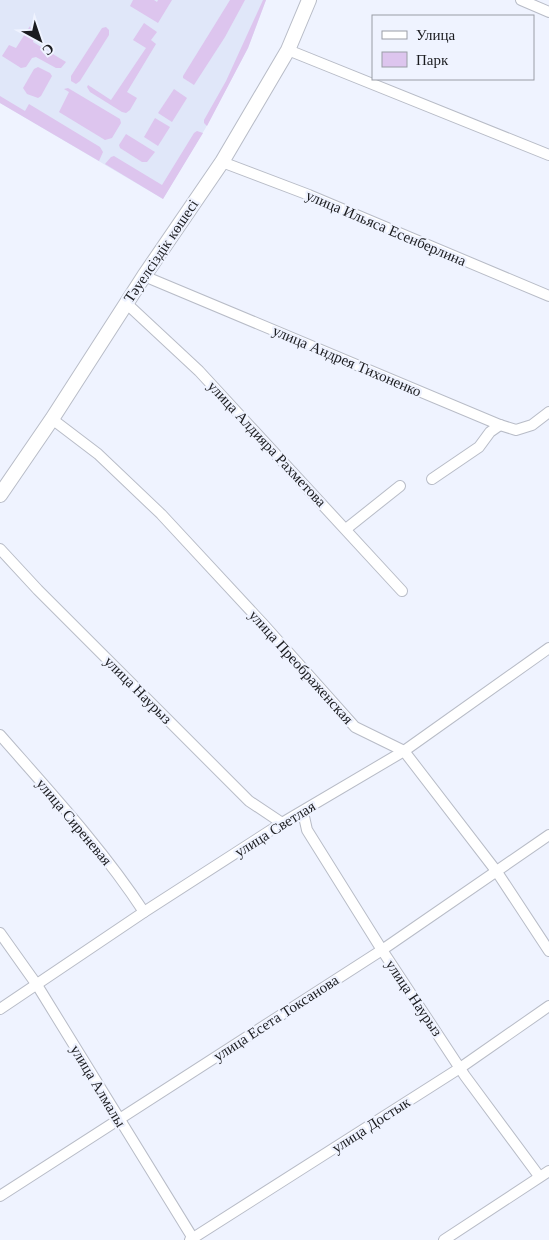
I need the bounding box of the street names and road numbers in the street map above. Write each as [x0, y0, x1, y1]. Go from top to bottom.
street label: улица Ильяса Есенберлина [304, 187, 469, 269]
street label: Тәуелсіздік көшесі [121, 196, 201, 306]
street label: улица Андрея Тихоненко [270, 322, 424, 400]
street label: улица Алдияра Рахметова [205, 378, 330, 510]
street label: улица Преображенская [246, 607, 356, 727]
street label: улица Наурыз [101, 653, 175, 727]
street label: улица Сиреневая [33, 775, 115, 869]
street label: улица Светлая [232, 798, 318, 860]
street label: улица Наурыз [383, 957, 445, 1039]
street label: улица Есета Токсанова [211, 971, 342, 1064]
street label: улица Алмалы [67, 1042, 129, 1130]
street label: улица Достык [329, 1094, 413, 1156]

